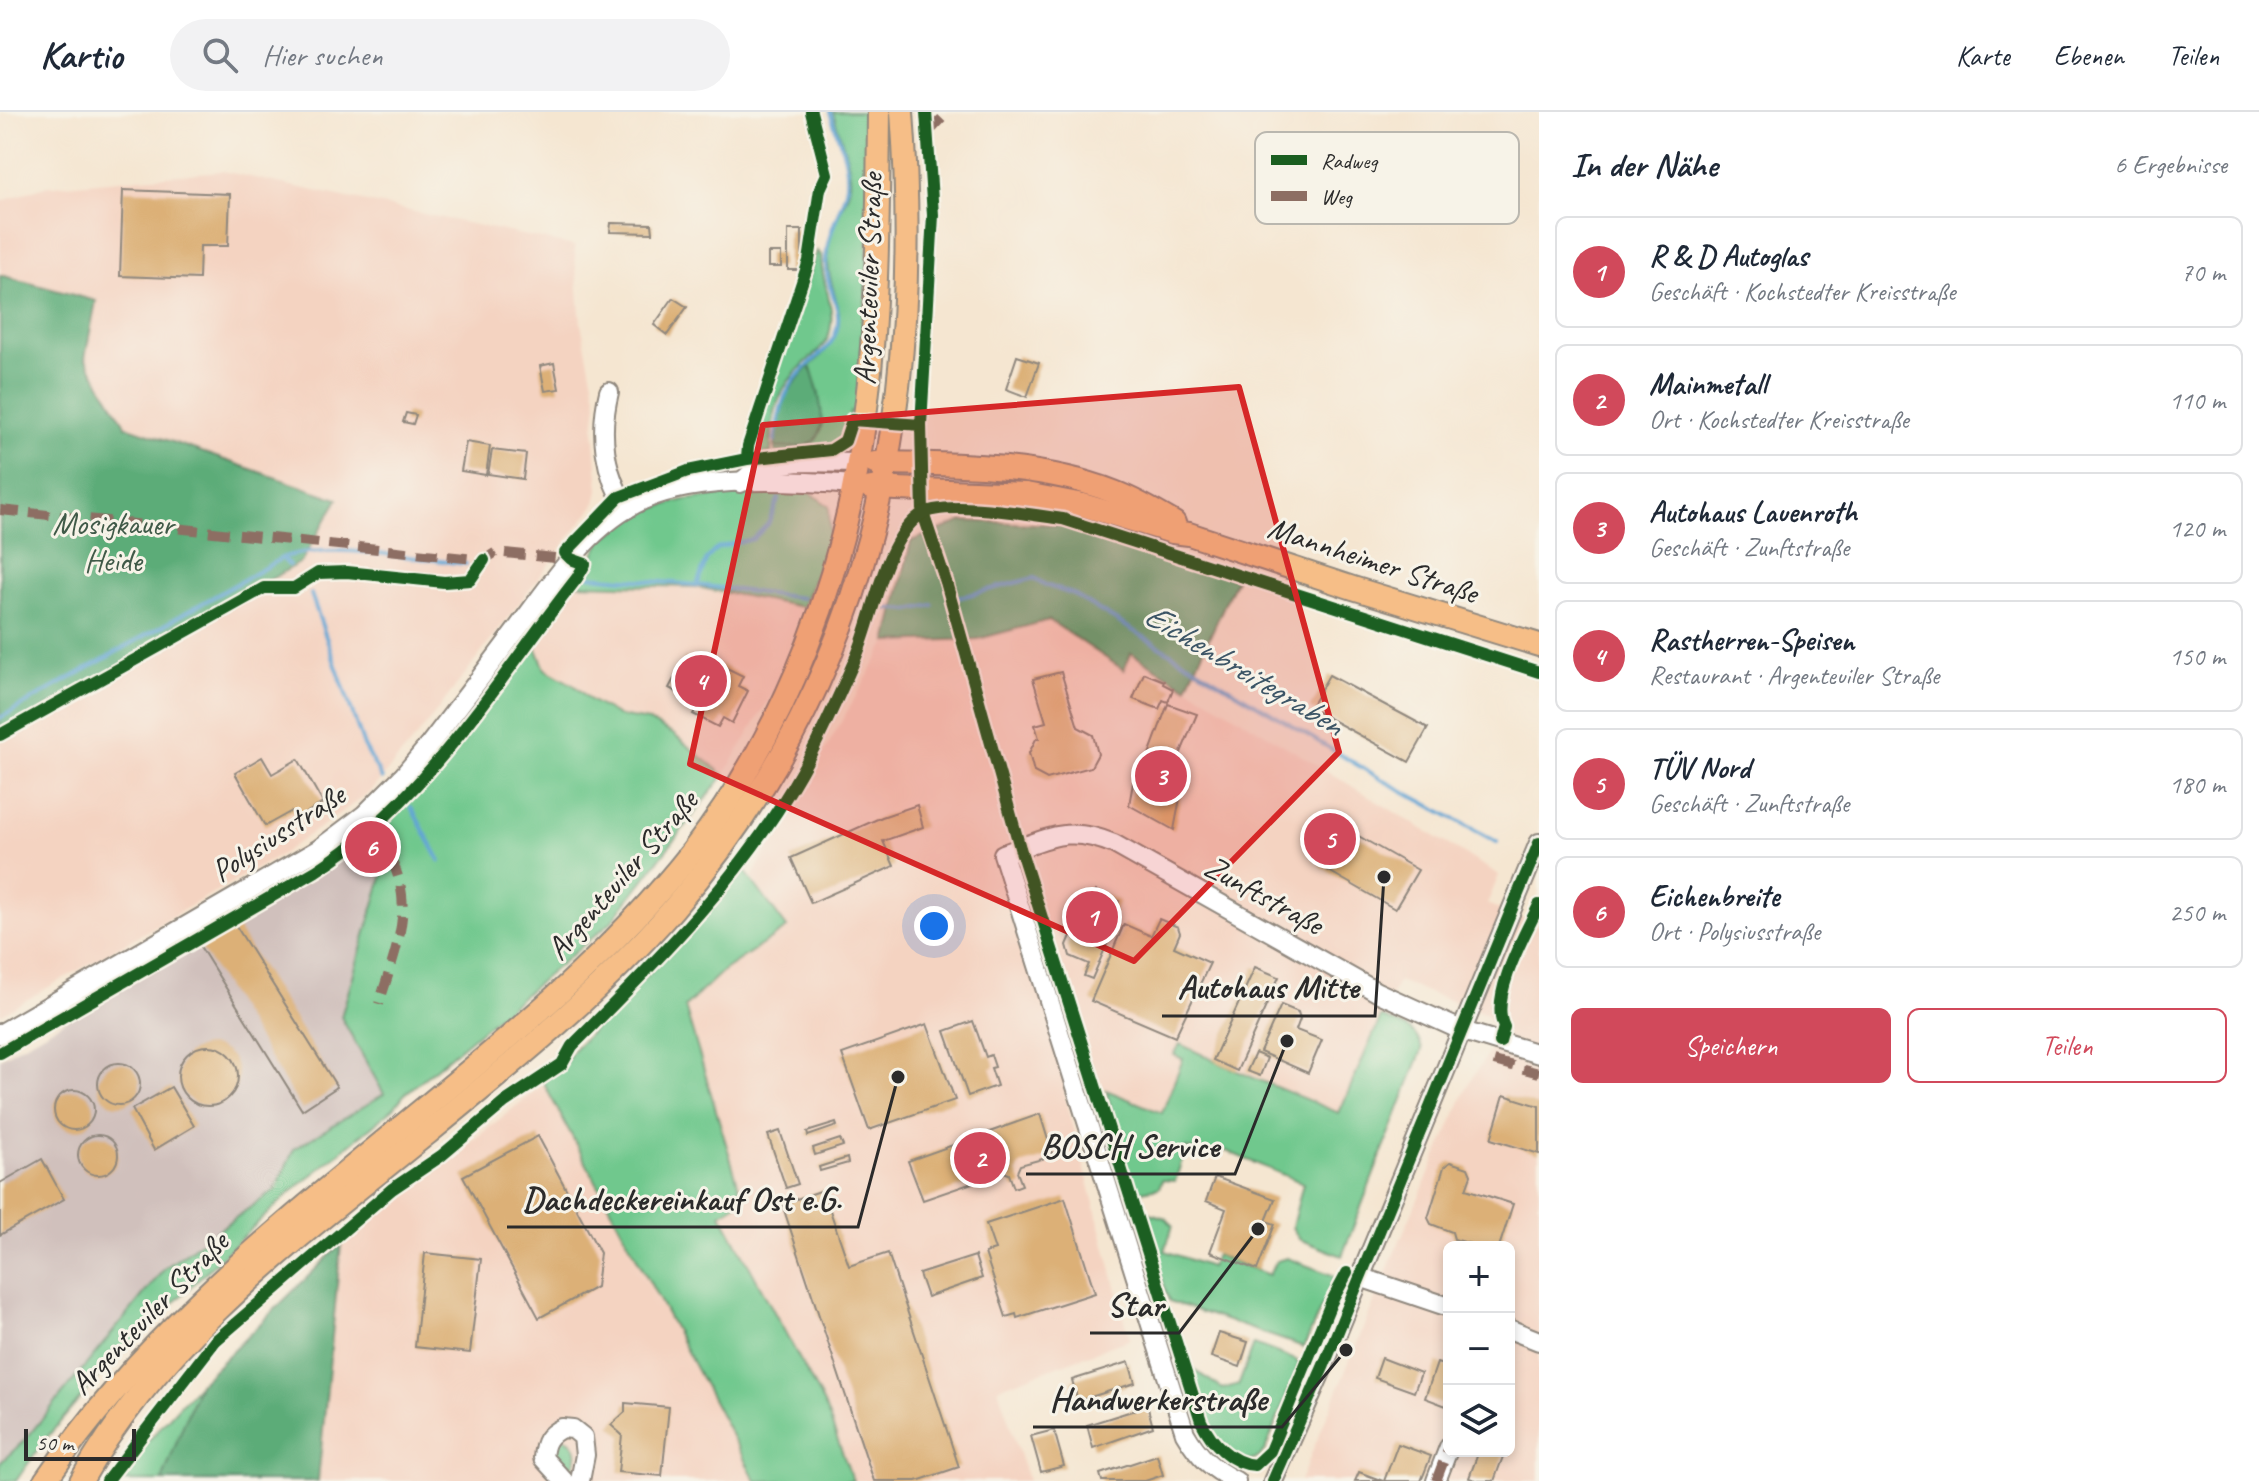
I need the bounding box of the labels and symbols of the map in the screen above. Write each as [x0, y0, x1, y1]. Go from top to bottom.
legend [1255, 132, 1519, 224]
text: Radweg [1321, 147, 1378, 175]
street label: Argenteuiler Straße [844, 170, 892, 386]
text: Weg [1321, 183, 1353, 211]
park label: Mosigkauer Heide [52, 503, 177, 581]
street label: Mannheimer Straße [1263, 507, 1485, 614]
water label: Eichenbreitegraben [1137, 593, 1354, 747]
pin: 4 [675, 651, 727, 711]
pin: 3 [1135, 746, 1187, 806]
street label: Polysiusstraße [203, 773, 355, 891]
street label: Argenteuiler Straße [537, 780, 709, 968]
pin: 5 [1304, 809, 1356, 869]
pin: 6 [345, 817, 397, 877]
street label: Zunftstraße [1197, 846, 1333, 946]
pin: 1 [1066, 887, 1118, 947]
your location [914, 906, 954, 946]
callout: Autohaus Mitte [1162, 958, 1375, 1016]
text: Autohaus Mitte [1177, 965, 1361, 1008]
callout: BOSCH Service [1026, 1116, 1235, 1174]
text: BOSCH Service [1041, 1124, 1222, 1167]
pin: 2 [954, 1128, 1006, 1188]
callout: Dachdeckereinkauf Ost e.G. [507, 1169, 858, 1227]
text: Dachdeckereinkauf Ost e.G. [522, 1177, 843, 1220]
street label: Argenteuiler Straße [61, 1221, 239, 1403]
callout: Star [1090, 1275, 1179, 1333]
text: Star [1107, 1283, 1167, 1326]
callout: Handwerkerstraße [1033, 1369, 1282, 1427]
text: Handwerkerstraße [1050, 1377, 1270, 1420]
scale bar [24, 1425, 136, 1461]

